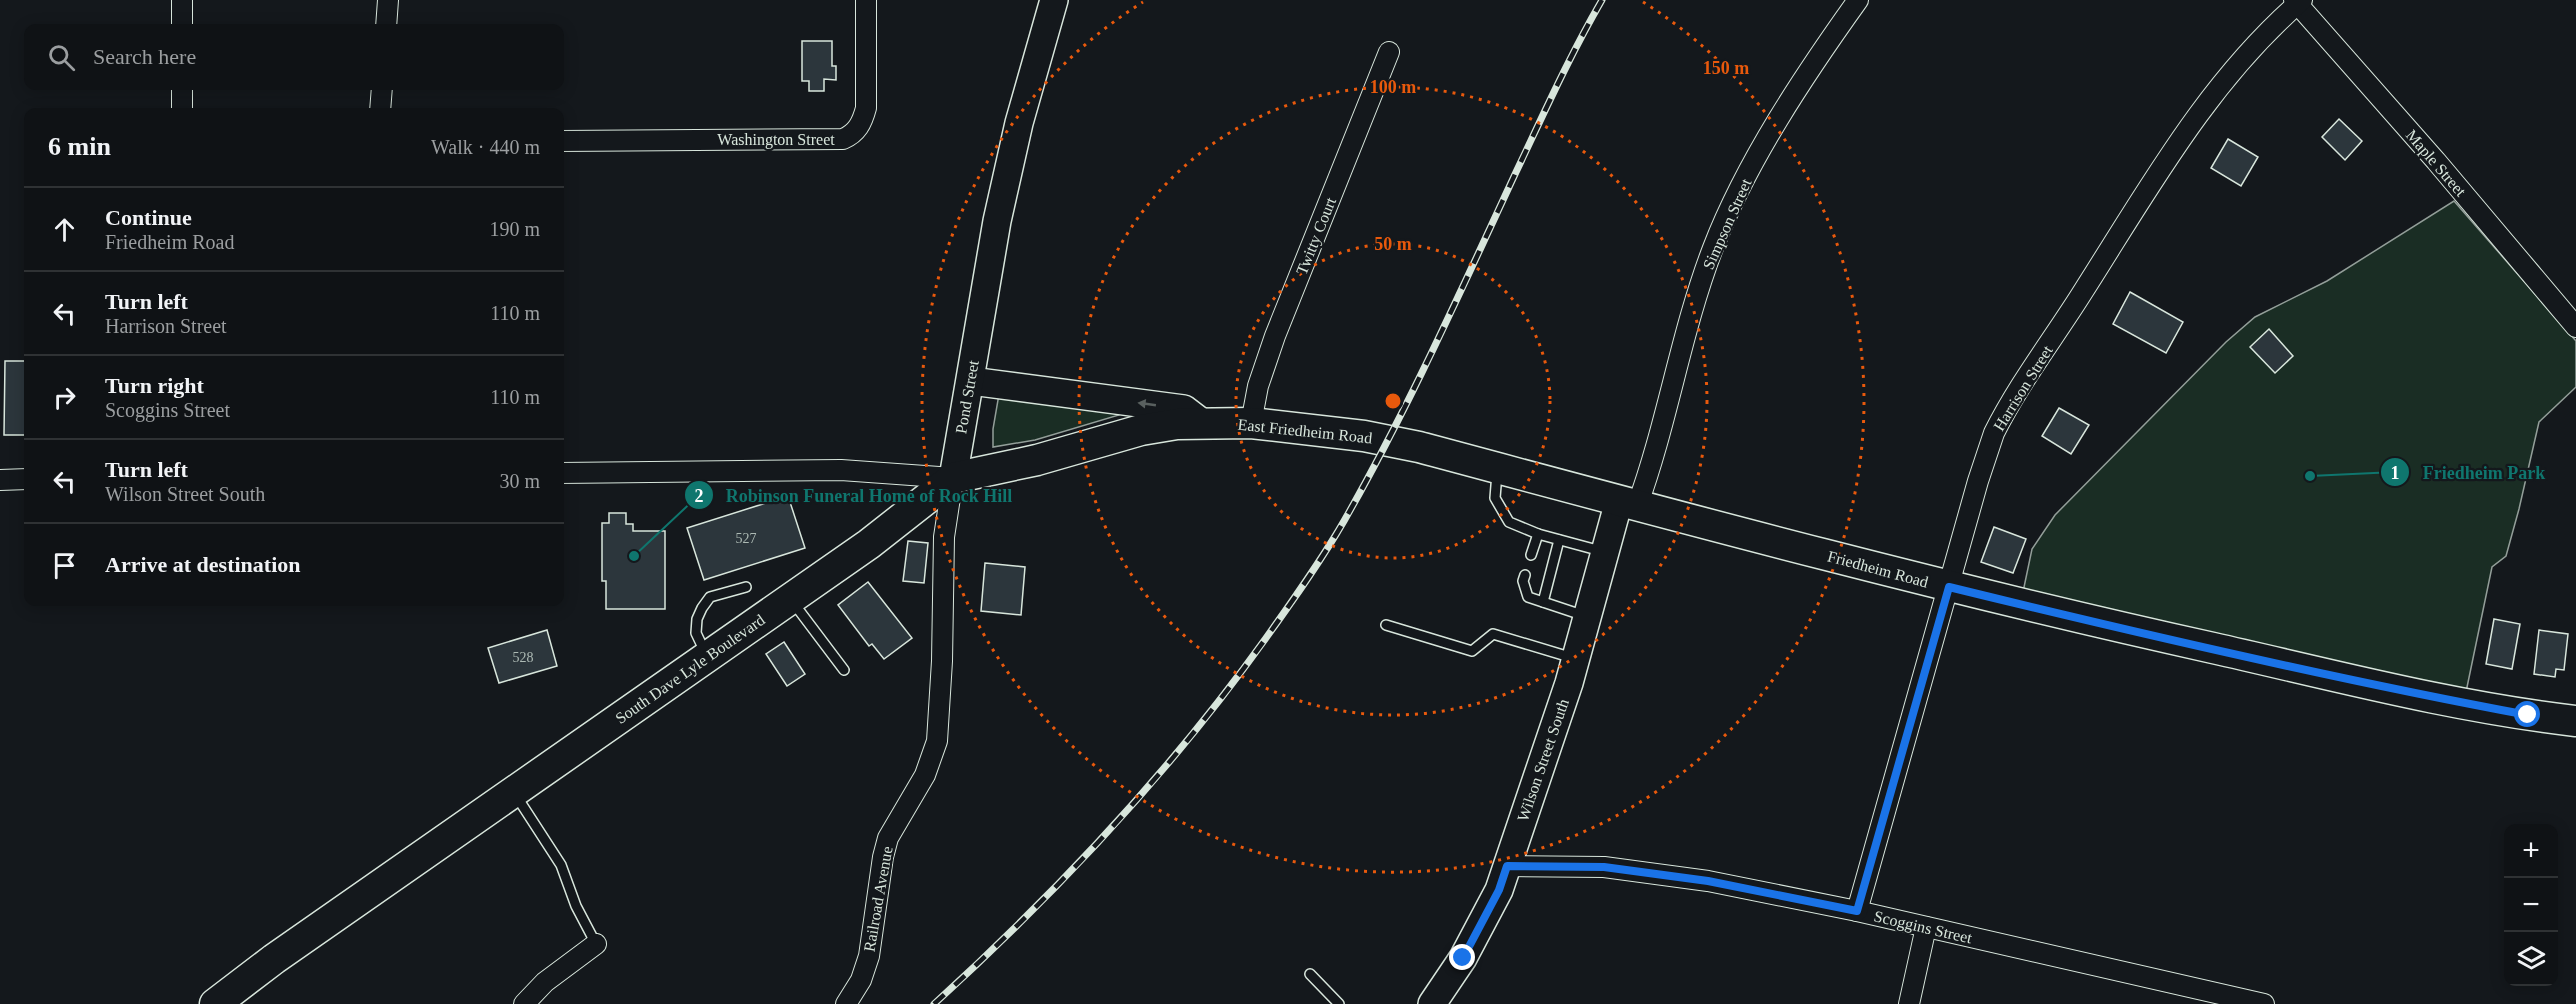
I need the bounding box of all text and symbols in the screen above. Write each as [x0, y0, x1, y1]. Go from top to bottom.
search box [24, 24, 564, 90]
icon: search [45, 41, 78, 74]
text: Search here [93, 44, 196, 69]
text: 150 m [1703, 58, 1749, 78]
text: 100 m [1370, 77, 1416, 97]
street label: Maple Street [2402, 126, 2470, 201]
street label: Washington Street [717, 131, 835, 149]
text: 6 min [48, 132, 111, 161]
text: Walk · 440 m [431, 136, 540, 158]
street label: Simpson Street [1699, 176, 1756, 272]
street label: Twitty Court [1293, 194, 1340, 278]
text: Continue [105, 205, 192, 230]
icon: ahead [48, 213, 81, 246]
text: 190 m [489, 218, 540, 240]
text: Friedheim Road [105, 231, 234, 253]
text: 50 m [1374, 234, 1412, 254]
text: Turn left [105, 289, 188, 314]
icon: left [48, 297, 81, 330]
text: 110 m [490, 302, 540, 324]
text: Harrison Street [105, 315, 227, 337]
street label: Harrison Street [1990, 342, 2056, 434]
street label: Pond Street [952, 358, 982, 435]
text: Turn right [105, 373, 204, 398]
icon: right [48, 381, 81, 414]
text: 110 m [490, 386, 540, 408]
centre of rings [1383, 391, 1403, 411]
text: Scoggins Street [105, 399, 230, 421]
one-way arrow [1138, 399, 1157, 409]
street label: East Friedheim Road [1237, 415, 1373, 447]
callout: Friedheim Park [2380, 454, 2557, 490]
text: Turn left [105, 457, 188, 482]
text: 1 [2391, 463, 2400, 483]
text: Friedheim Park [2423, 463, 2545, 483]
icon: left [48, 465, 81, 498]
text: 30 m [499, 470, 540, 492]
callout: Robinson Funeral Home of Rock Hill [684, 477, 1024, 513]
text: Wilson Street South [105, 483, 265, 505]
text: 2 [695, 486, 704, 506]
text: Robinson Funeral Home of Rock Hill [726, 486, 1012, 506]
house number: 527 [736, 531, 757, 546]
street label: Friedheim Road [1826, 547, 1930, 591]
icon: arrive [48, 549, 81, 582]
text: Arrive at destination [105, 552, 301, 577]
street label: South Dave Lyle Boulevard [612, 611, 768, 728]
house number: 528 [513, 650, 534, 665]
street label: Wilson Street South [1514, 697, 1572, 823]
route start [2514, 701, 2540, 727]
map controls [2504, 824, 2558, 986]
button: + [2504, 824, 2558, 878]
street label: Railroad Avenue [860, 845, 896, 953]
button: − [2504, 878, 2558, 932]
street label: Scoggins Street [1872, 907, 1974, 948]
button: layers [2504, 932, 2558, 986]
route end [1449, 944, 1475, 970]

